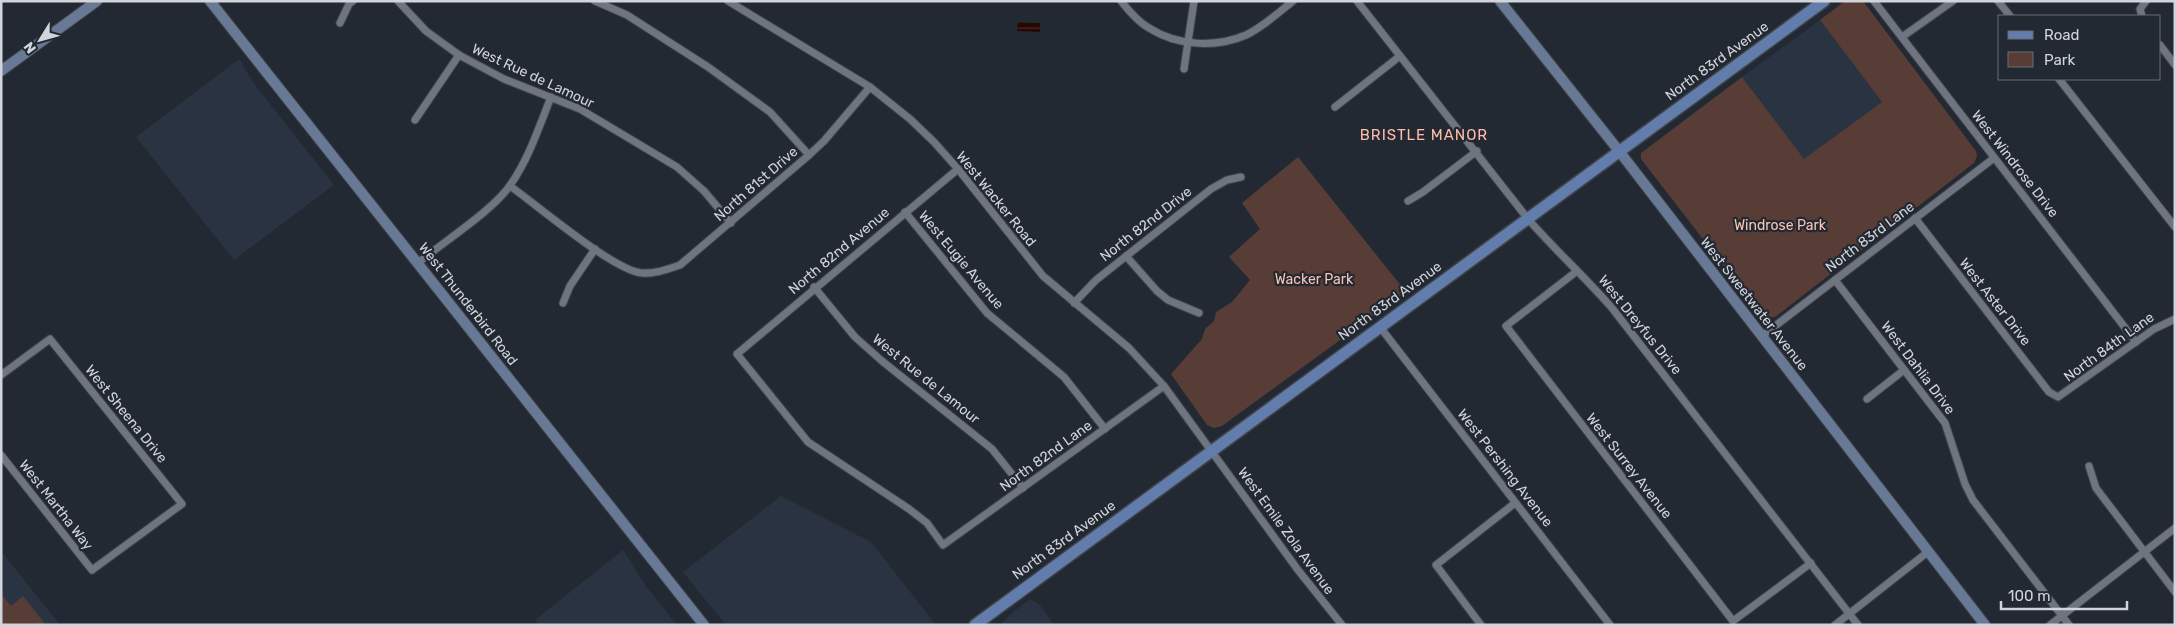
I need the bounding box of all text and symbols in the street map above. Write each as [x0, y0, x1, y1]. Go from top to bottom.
north arrow [15, 15, 65, 65]
legend [1998, 15, 2161, 80]
street label: North 83rd Avenue [1662, 18, 1772, 104]
text: Road [2044, 26, 2080, 44]
text: N [20, 38, 40, 57]
street label: West Rue de Lamour [469, 40, 598, 112]
text: Park [2044, 51, 2075, 69]
street label: West Windrose Drive [1968, 107, 2062, 221]
district label: BRISTLE MANOR [1360, 126, 1488, 144]
street label: North 81st Drive [711, 143, 801, 225]
street label: West Wacker Road [952, 148, 1040, 250]
street label: North 82nd Drive [1097, 183, 1195, 265]
street label: North 83rd Lane [1822, 198, 1918, 276]
street label: North 82nd Avenue [785, 204, 893, 298]
street label: West Eugie Avenue [915, 207, 1007, 313]
park label: Windrose Park [1734, 217, 1827, 234]
street label: West Sweetwater Avenue [1697, 234, 1812, 374]
street label: West Thunderbird Road [415, 239, 521, 369]
street label: West Aster Drive [1956, 255, 2035, 349]
street label: North 83rd Avenue [1335, 258, 1445, 344]
park label: Wacker Park [1275, 271, 1354, 288]
street label: West Dreyfus Drive [1595, 272, 1685, 378]
street label: North 84th Lane [2061, 308, 2158, 385]
street label: West Dahlia Drive [1877, 318, 1959, 418]
street label: West Rue de Lamour [869, 331, 984, 428]
street label: West Sheena Drive [81, 362, 171, 467]
street label: West Pershing Avenue [1454, 406, 1556, 530]
street label: West Surrey Avenue [1582, 410, 1676, 522]
street label: North 82nd Lane [997, 417, 1096, 495]
street label: West Martha Way [15, 456, 97, 554]
street label: West Emile Zola Avenue [1234, 464, 1338, 598]
street label: North 83rd Avenue [1009, 497, 1119, 583]
scale bar [2001, 578, 2127, 610]
text: 100 m [2008, 587, 2050, 605]

